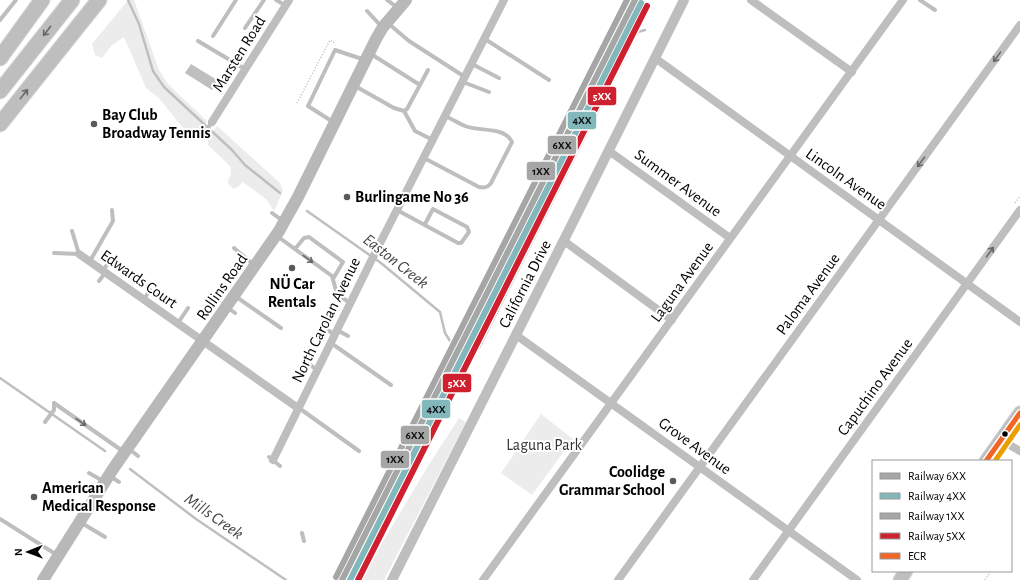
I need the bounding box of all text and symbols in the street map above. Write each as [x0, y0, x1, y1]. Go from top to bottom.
street label: Marsten Road [209, 13, 269, 95]
one-way arrow [43, 25, 52, 36]
one-way arrow [993, 51, 1001, 62]
line badge: 5XX [587, 86, 617, 106]
one-way arrow [20, 88, 29, 99]
text: 5XX [593, 91, 611, 102]
place label: Bay Club Broadway Tennis [102, 107, 211, 142]
line badge: 4XX [567, 111, 597, 130]
text: 4XX [572, 115, 592, 126]
marker: Bay Club Broadway Tennis [89, 119, 99, 129]
line badge: 6XX [547, 135, 577, 155]
text: 6XX [552, 140, 572, 151]
street label: Lincoln Avenue [803, 145, 889, 213]
street label: Summer Avenue [632, 146, 724, 220]
one-way arrow [917, 156, 925, 167]
line badge: 1XX [526, 161, 556, 181]
text: 1XX [532, 166, 550, 177]
place label: Burlingame No 36 [355, 189, 469, 205]
marker: Burlingame No 36 [342, 192, 352, 202]
water label: Easton Creek [360, 230, 432, 292]
street label: California Drive [496, 237, 554, 331]
street label: Laguna Avenue [648, 239, 716, 325]
one-way arrow [985, 246, 994, 257]
street label: Edwards Court [98, 247, 180, 311]
street label: Paloma Avenue [773, 250, 843, 338]
street label: Rollins Road [193, 251, 251, 323]
one-way arrow [302, 254, 313, 263]
street label: North Carolan Avenue [289, 255, 363, 385]
marker: NÜ Car Rentals [287, 263, 297, 273]
place label: NÜ Car Rentals [268, 274, 316, 310]
street label: Capuchino Avenue [835, 335, 915, 439]
line badge: 5XX [442, 373, 472, 393]
text: 5XX [448, 378, 466, 389]
line badge: 4XX [421, 399, 451, 419]
text: 4XX [426, 404, 446, 415]
street label: Grove Avenue [656, 414, 734, 478]
one-way arrow [75, 418, 86, 426]
line badge: 6XX [400, 425, 430, 445]
unlabelled marker [1000, 429, 1010, 439]
text: 6XX [405, 430, 425, 441]
park label: Laguna Park [506, 437, 583, 453]
line badge: 1XX [380, 450, 410, 469]
text: 1XX [386, 454, 404, 465]
legend [872, 460, 1012, 572]
place label: Coolidge Grammar School [559, 464, 665, 498]
text: Railway 6XX [908, 470, 966, 483]
marker: Coolidge Grammar School [668, 476, 678, 486]
place label: American Medical Response [42, 480, 156, 514]
water label: Mills Creek [182, 490, 246, 542]
text: Railway 4XX [908, 490, 966, 503]
marker: American Medical Response [29, 492, 39, 502]
text: Railway 1XX [908, 510, 965, 523]
text: Railway 5XX [908, 530, 965, 543]
north arrow [8, 532, 48, 572]
text: N [13, 548, 24, 556]
text: ECR [908, 550, 927, 562]

